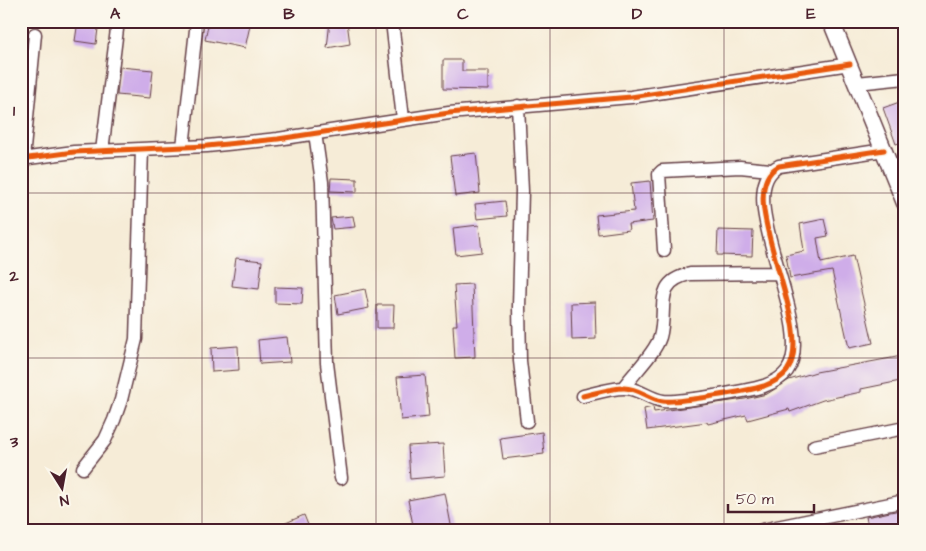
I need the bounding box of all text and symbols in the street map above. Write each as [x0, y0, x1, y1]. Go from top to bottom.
text: A [110, 3, 121, 25]
text: B [283, 3, 295, 25]
text: C [457, 3, 469, 25]
text: D [632, 3, 643, 25]
text: E [806, 3, 816, 25]
text: 1 [13, 100, 16, 122]
text: 2 [8, 265, 19, 287]
text: 3 [9, 431, 19, 453]
north arrow [38, 464, 88, 514]
scale bar [728, 481, 815, 513]
text: N [58, 489, 71, 510]
text: 50 m [736, 489, 774, 510]

